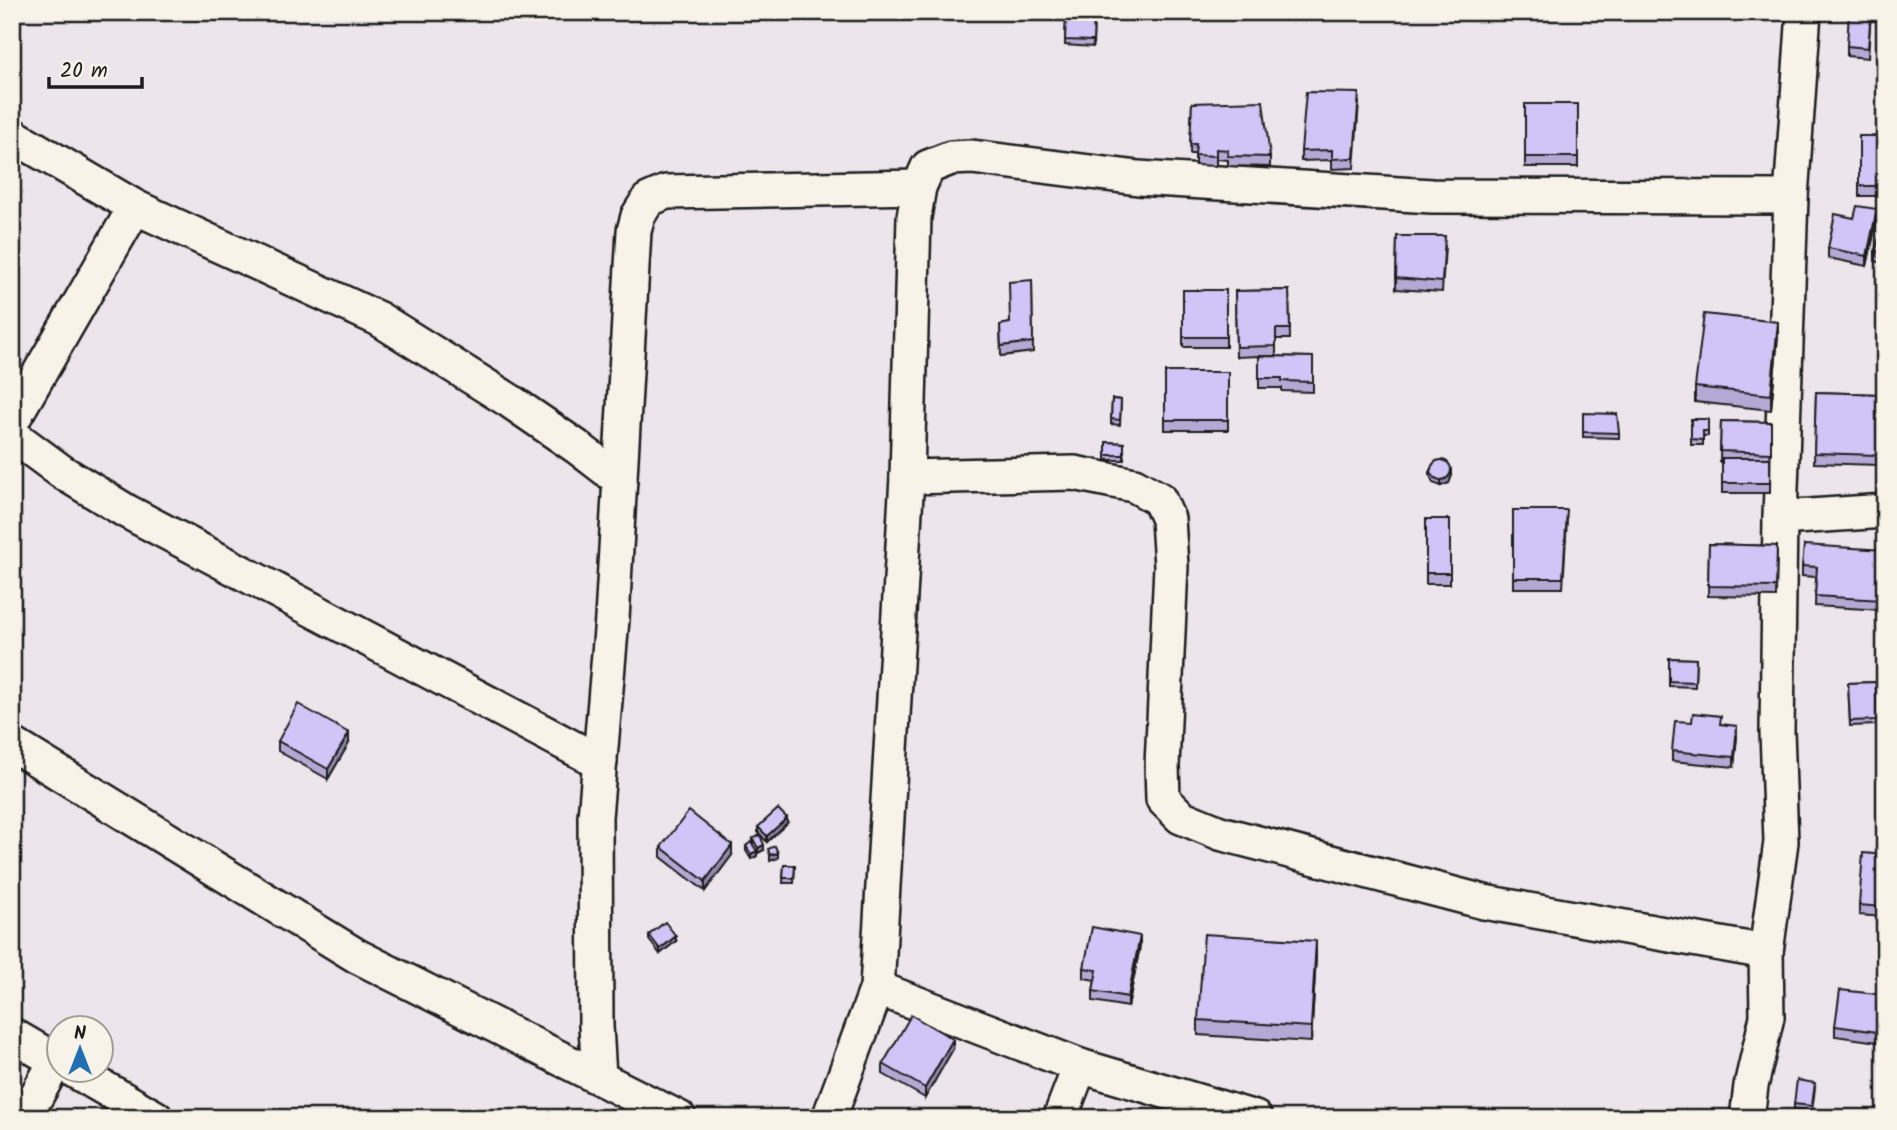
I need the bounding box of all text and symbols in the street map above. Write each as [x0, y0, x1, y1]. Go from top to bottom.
scale bar [49, 46, 142, 90]
text: 20 m [60, 55, 108, 88]
north arrow [46, 1014, 116, 1084]
text: N [74, 1019, 86, 1049]

